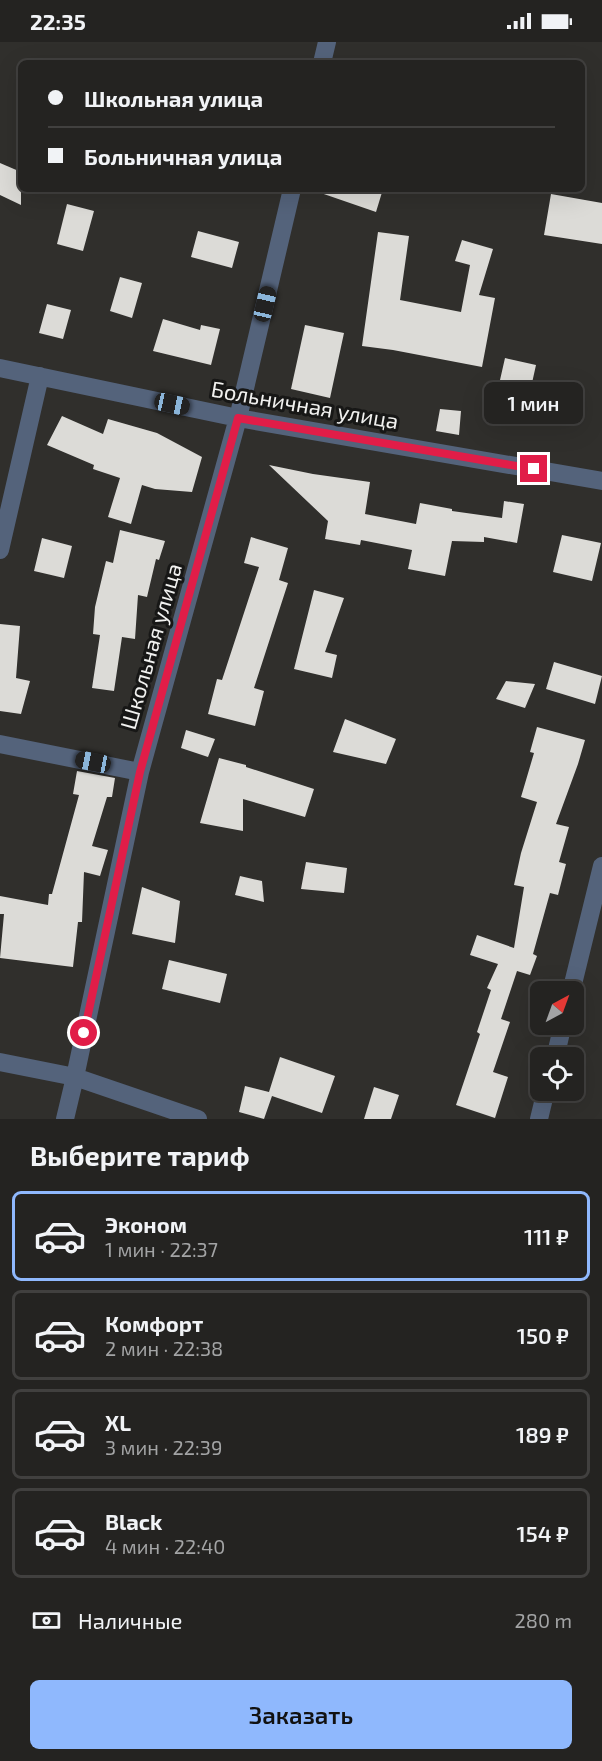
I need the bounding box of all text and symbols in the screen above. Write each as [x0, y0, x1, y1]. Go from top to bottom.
text: 22:35 [30, 8, 86, 34]
text: Школьная улица [84, 85, 263, 111]
text: Больничная улица [84, 143, 282, 169]
car [252, 284, 278, 324]
street label: Больничная улица [209, 375, 401, 434]
callout: 1 мин [484, 382, 584, 424]
car [153, 391, 191, 417]
text: 1 мин [507, 391, 560, 415]
route end [520, 455, 547, 482]
street label: Школьная улица [114, 560, 187, 732]
car [74, 750, 112, 774]
north arrow [530, 981, 584, 1035]
map controls [530, 981, 584, 1101]
route start [70, 1019, 97, 1046]
button: locate [530, 1047, 584, 1101]
text: Выберите тариф [30, 1139, 250, 1171]
icon: car [33, 1209, 87, 1263]
text: Эконом [105, 1211, 187, 1237]
text: 111 ₽ [524, 1223, 569, 1249]
text: 1 мин · 22:37 [105, 1237, 218, 1261]
icon: car [33, 1308, 87, 1362]
text: Комфорт [105, 1310, 203, 1336]
text: 150 ₽ [517, 1322, 569, 1348]
text: 2 мин · 22:38 [105, 1336, 223, 1360]
icon: car [33, 1407, 87, 1461]
text: XL [105, 1409, 131, 1435]
text: 189 ₽ [516, 1421, 569, 1447]
text: 3 мин · 22:39 [105, 1435, 222, 1459]
icon: car [33, 1506, 87, 1560]
text: Black [105, 1508, 162, 1534]
text: 154 ₽ [517, 1520, 569, 1546]
text: 4 мин · 22:40 [105, 1534, 225, 1558]
icon: cash [30, 1604, 63, 1637]
text: Наличные [78, 1607, 182, 1633]
text: 280 m [515, 1608, 572, 1632]
button: Заказать [30, 1680, 572, 1749]

